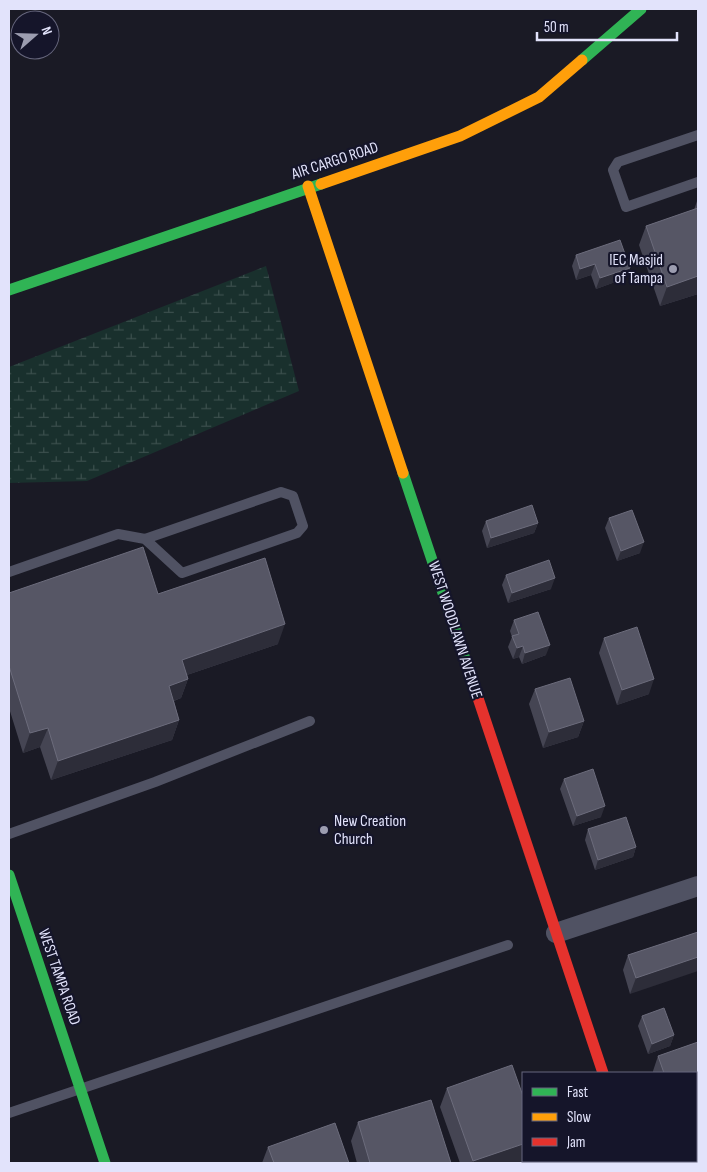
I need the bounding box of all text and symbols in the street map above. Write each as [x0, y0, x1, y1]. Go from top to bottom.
north arrow [10, 10, 60, 60]
scale bar [537, 10, 677, 42]
text: 50 m [544, 18, 569, 37]
text: N [37, 24, 56, 37]
street label: AIR CARGO ROAD [288, 138, 381, 184]
place label: IEC Masjid of Tampa [609, 251, 663, 288]
marker: IEC Masjid of Tampa [667, 263, 679, 275]
street label: WEST WOODLAWN AVENUE [424, 559, 486, 701]
place label: New Creation Church [334, 812, 406, 849]
marker: New Creation Church [318, 824, 330, 836]
street label: WEST TAMPA ROAD [34, 926, 84, 1028]
legend [522, 1072, 697, 1162]
text: Fast [567, 1083, 589, 1102]
text: Slow [567, 1108, 591, 1127]
text: Jam [566, 1133, 585, 1152]

